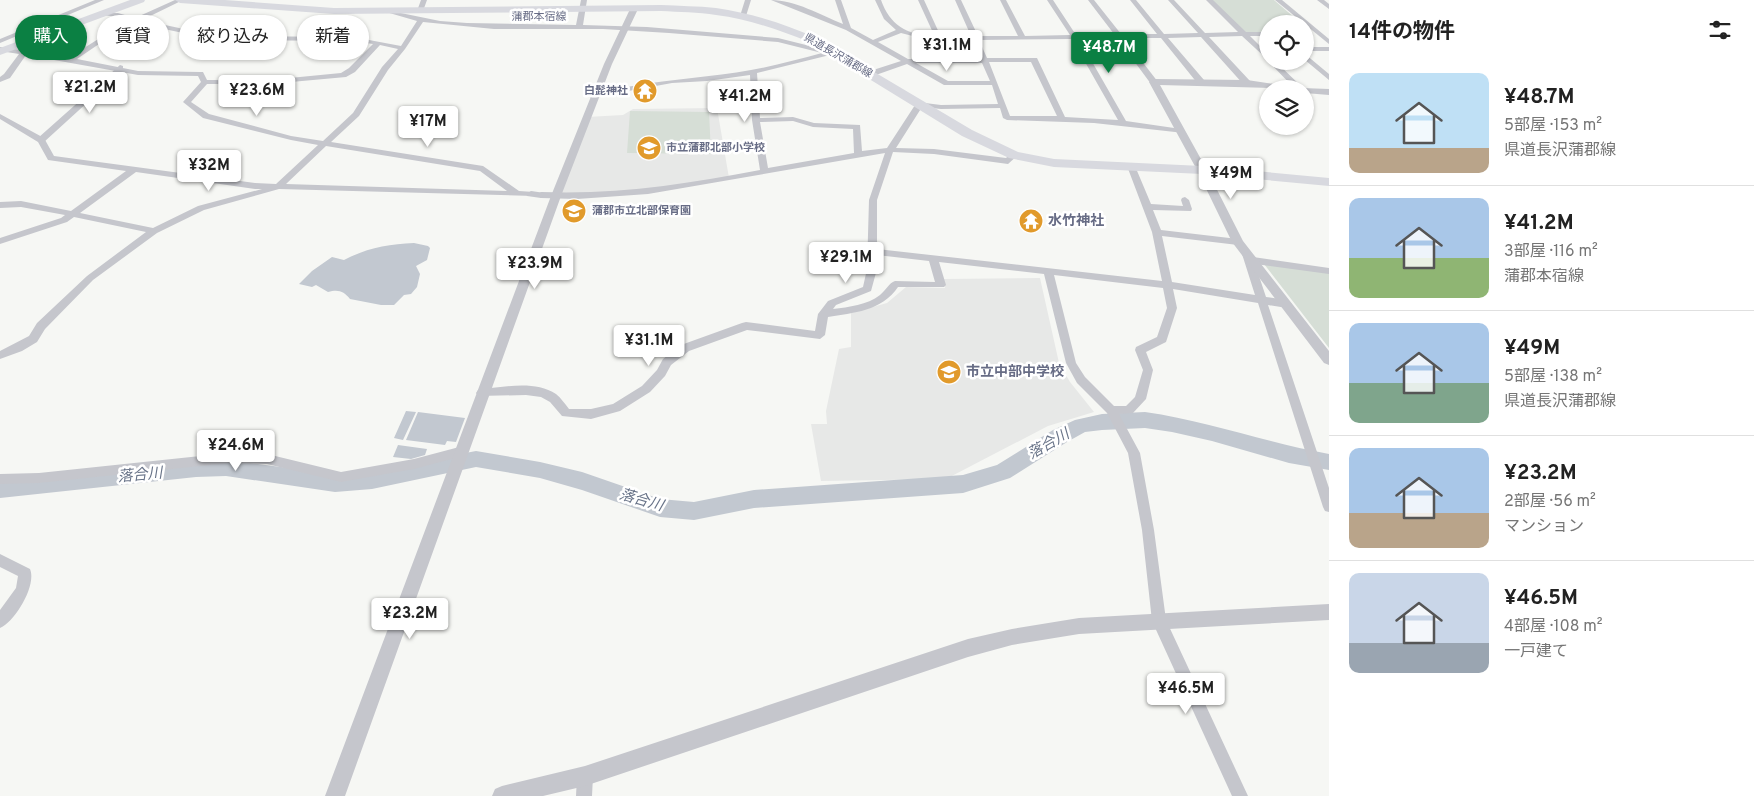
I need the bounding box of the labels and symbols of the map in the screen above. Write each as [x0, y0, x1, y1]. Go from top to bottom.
street label: 蒲郡本宿線 [512, 10, 567, 24]
pin: ¥31.1M [906, 30, 988, 72]
street label: 県道長沢蒲郡線 [801, 31, 875, 81]
pin: ¥48.7M [1068, 32, 1150, 74]
pin: ¥21.2M [49, 72, 131, 114]
pin: ¥23.6M [216, 74, 298, 117]
temple icon: 白髭神社 [632, 78, 658, 104]
pin: ¥41.2M [704, 80, 786, 123]
place label: 白髭神社 [584, 84, 628, 98]
pin: ¥17M [398, 106, 458, 148]
school or university icon: 市立蒲郡北部小学校 [636, 135, 662, 161]
place label: 市立蒲郡北部小学校 [666, 141, 765, 155]
pin: ¥32M [179, 150, 239, 192]
pin: ¥49M [1201, 158, 1261, 200]
school or university icon: 蒲郡市立北部保育園 [561, 198, 587, 224]
place label: 蒲郡市立北部保育園 [592, 204, 691, 218]
temple icon: 水竹神社 [1018, 208, 1044, 234]
place label: 水竹神社 [1048, 212, 1104, 230]
pin: ¥29.1M [805, 242, 887, 284]
pin: ¥23.9M [494, 248, 576, 290]
pin: ¥31.1M [608, 324, 690, 367]
school or university icon: 市立中部中学校 [936, 359, 962, 385]
place label: 市立中部中学校 [966, 364, 1064, 381]
water label: 落合川 [1025, 425, 1075, 464]
pin: ¥24.6M [195, 430, 277, 472]
water label: 落合川 [117, 464, 165, 487]
water label: 落合川 [617, 486, 667, 517]
pin: ¥23.2M [369, 598, 451, 640]
pin: ¥46.5M [1145, 672, 1227, 715]

